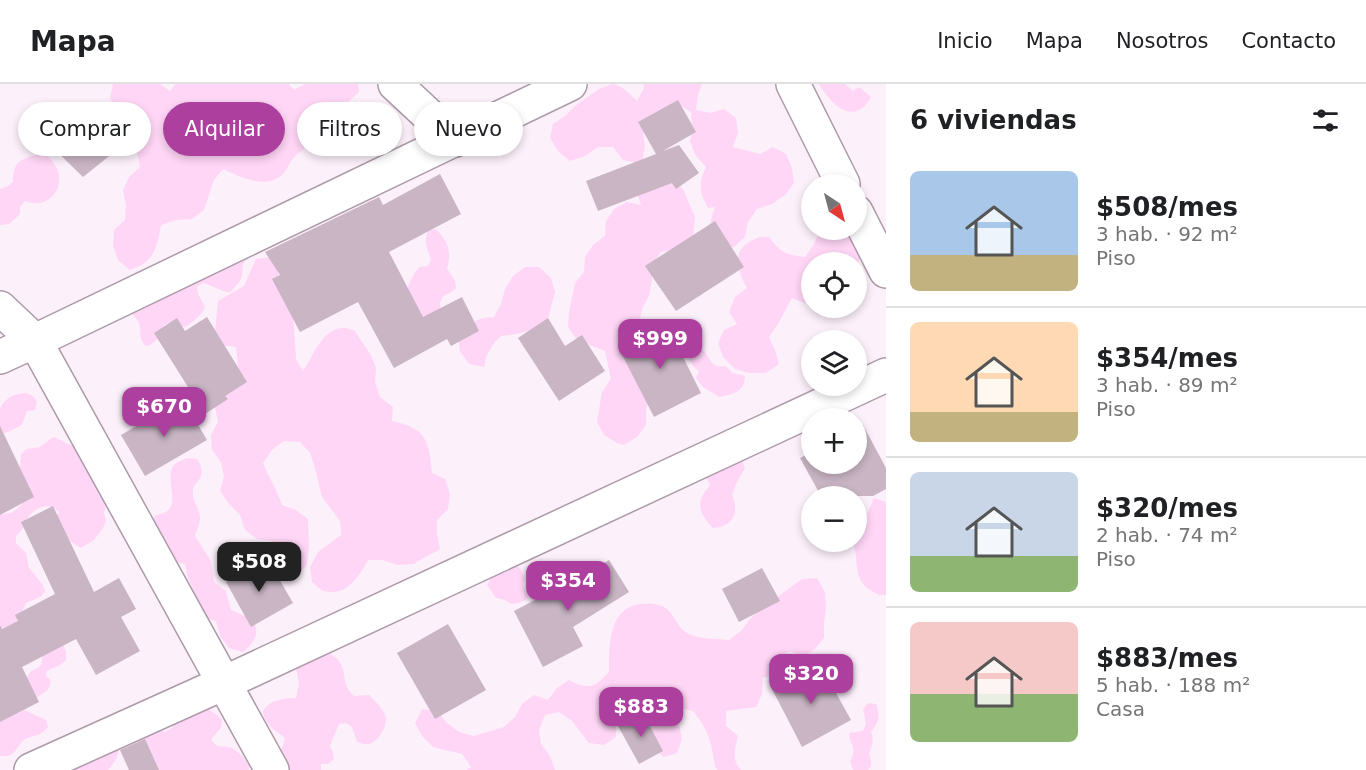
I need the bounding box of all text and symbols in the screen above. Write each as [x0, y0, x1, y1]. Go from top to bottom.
text: Mapa [30, 25, 116, 58]
text: Inicio [937, 29, 993, 53]
text: Mapa [1026, 29, 1083, 53]
text: Nosotros [1116, 29, 1208, 53]
text: Contacto [1241, 29, 1336, 53]
chip: Comprar [18, 102, 151, 156]
chip: Alquilar [163, 102, 285, 156]
chip: Filtros [297, 102, 402, 156]
chip: Nuevo [414, 102, 523, 156]
icon: filters [1309, 104, 1342, 137]
text: 6 viviendas [910, 105, 1077, 135]
north arrow [801, 174, 867, 240]
map controls [801, 174, 867, 552]
text: $508/mes [1096, 192, 1238, 222]
icon: home [958, 195, 1030, 267]
text: 3 hab. · 92 m² [1096, 222, 1237, 246]
text: Piso [1096, 246, 1136, 270]
button: locate [801, 252, 867, 318]
pin: $999 [624, 319, 696, 370]
text: $999 [632, 326, 688, 350]
button: layers [801, 330, 867, 396]
text: $354/mes [1096, 343, 1238, 373]
icon: home [958, 346, 1030, 418]
text: 3 hab. · 89 m² [1096, 373, 1237, 397]
pin: $670 [128, 387, 200, 438]
text: $670 [136, 394, 192, 418]
text: Piso [1096, 397, 1136, 421]
button: + [801, 408, 867, 474]
button: − [801, 486, 867, 552]
text: $320/mes [1096, 493, 1238, 523]
icon: home [958, 496, 1030, 568]
text: 2 hab. · 74 m² [1096, 523, 1237, 547]
pin: $508 [223, 542, 295, 593]
text: Piso [1096, 547, 1136, 571]
text: $508 [231, 549, 287, 573]
pin: $354 [532, 561, 604, 612]
text: $354 [540, 568, 596, 592]
text: $883/mes [1096, 643, 1238, 673]
icon: home [958, 646, 1030, 718]
pin: $320 [775, 654, 847, 705]
text: $320 [783, 661, 839, 685]
text: 5 hab. · 188 m² [1096, 673, 1250, 697]
pin: $883 [605, 687, 677, 738]
text: $883 [613, 694, 669, 718]
text: Casa [1096, 697, 1145, 721]

